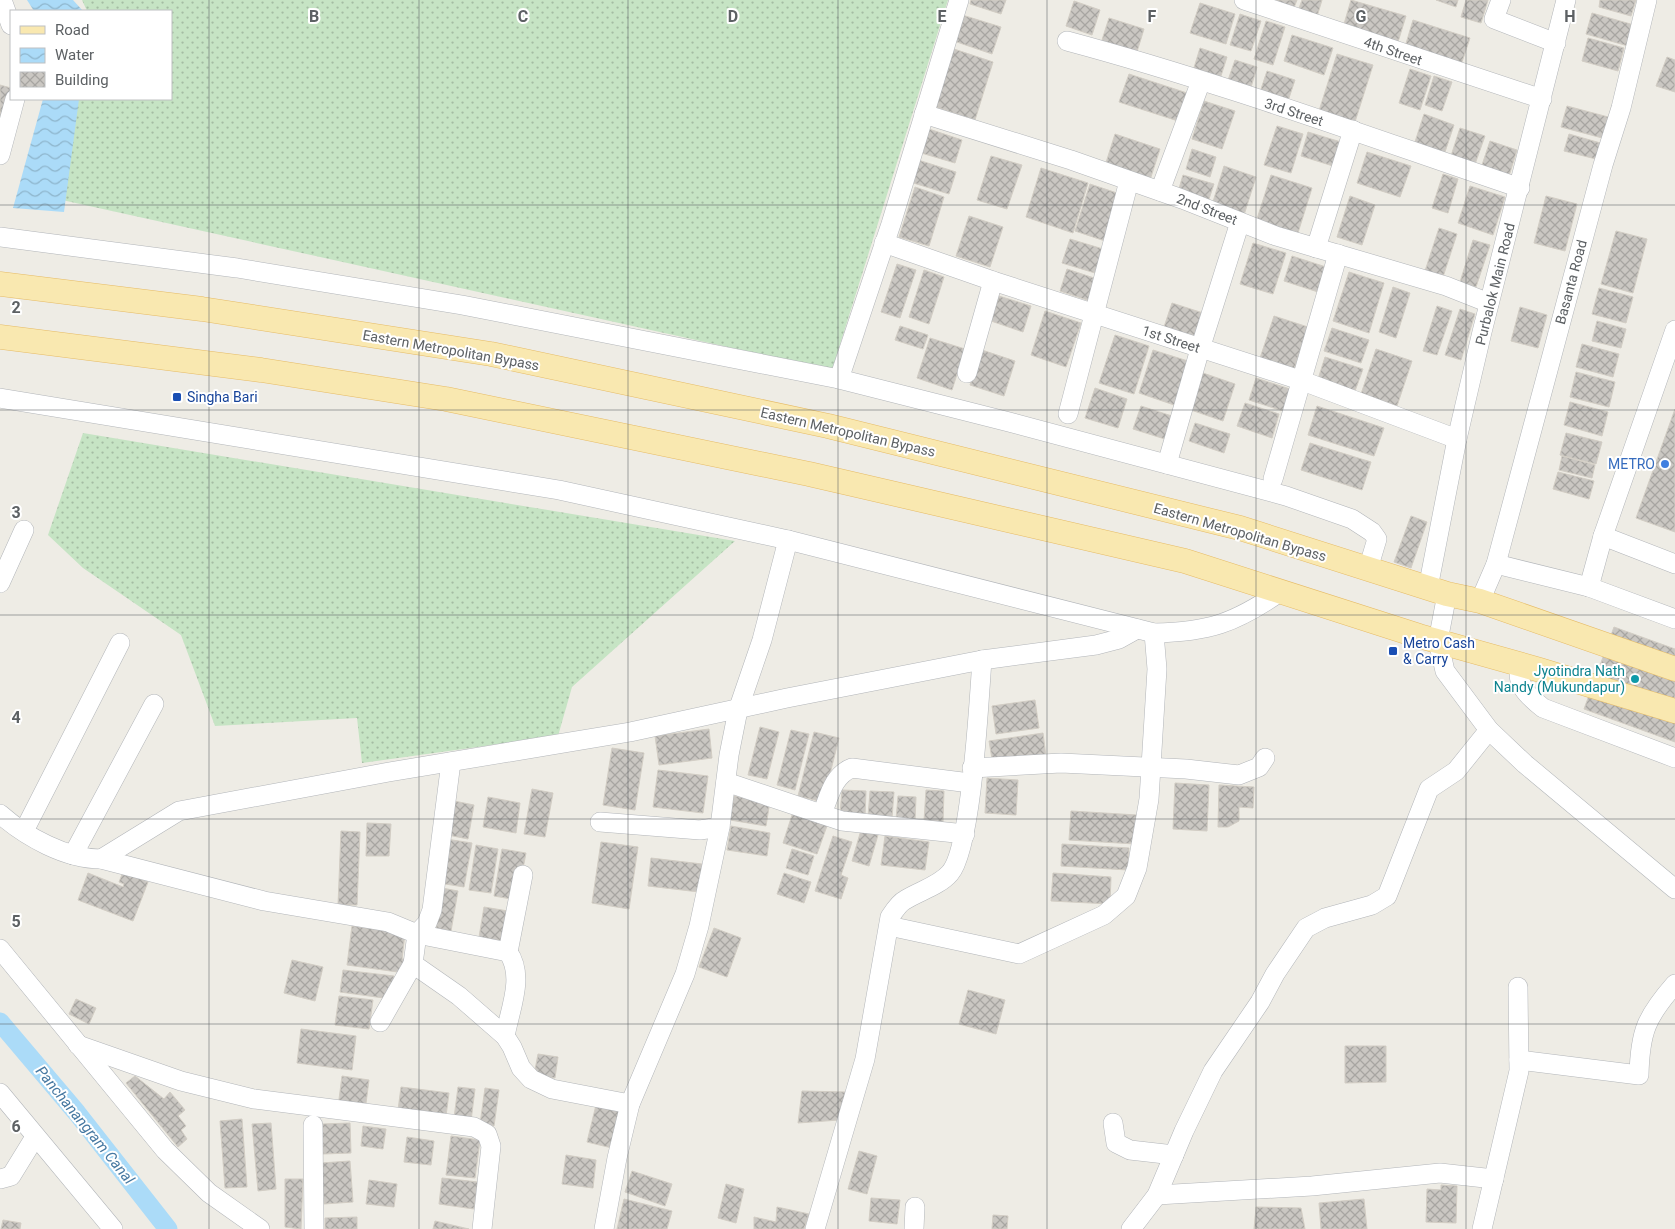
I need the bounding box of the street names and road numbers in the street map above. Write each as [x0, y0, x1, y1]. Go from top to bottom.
street label: 4th Street [1362, 34, 1425, 69]
street label: 3rd Street [1263, 95, 1326, 129]
street label: 2nd Street [1174, 190, 1240, 228]
street label: Purbalok Main Road [1472, 221, 1518, 347]
street label: Basanta Road [1552, 238, 1590, 326]
street label: 1st Street [1140, 322, 1202, 356]
street label: Eastern Metropolitan Bypass [362, 327, 540, 373]
street label: Eastern Metropolitan Bypass [759, 404, 937, 460]
street label: Eastern Metropolitan Bypass [1152, 500, 1328, 564]

